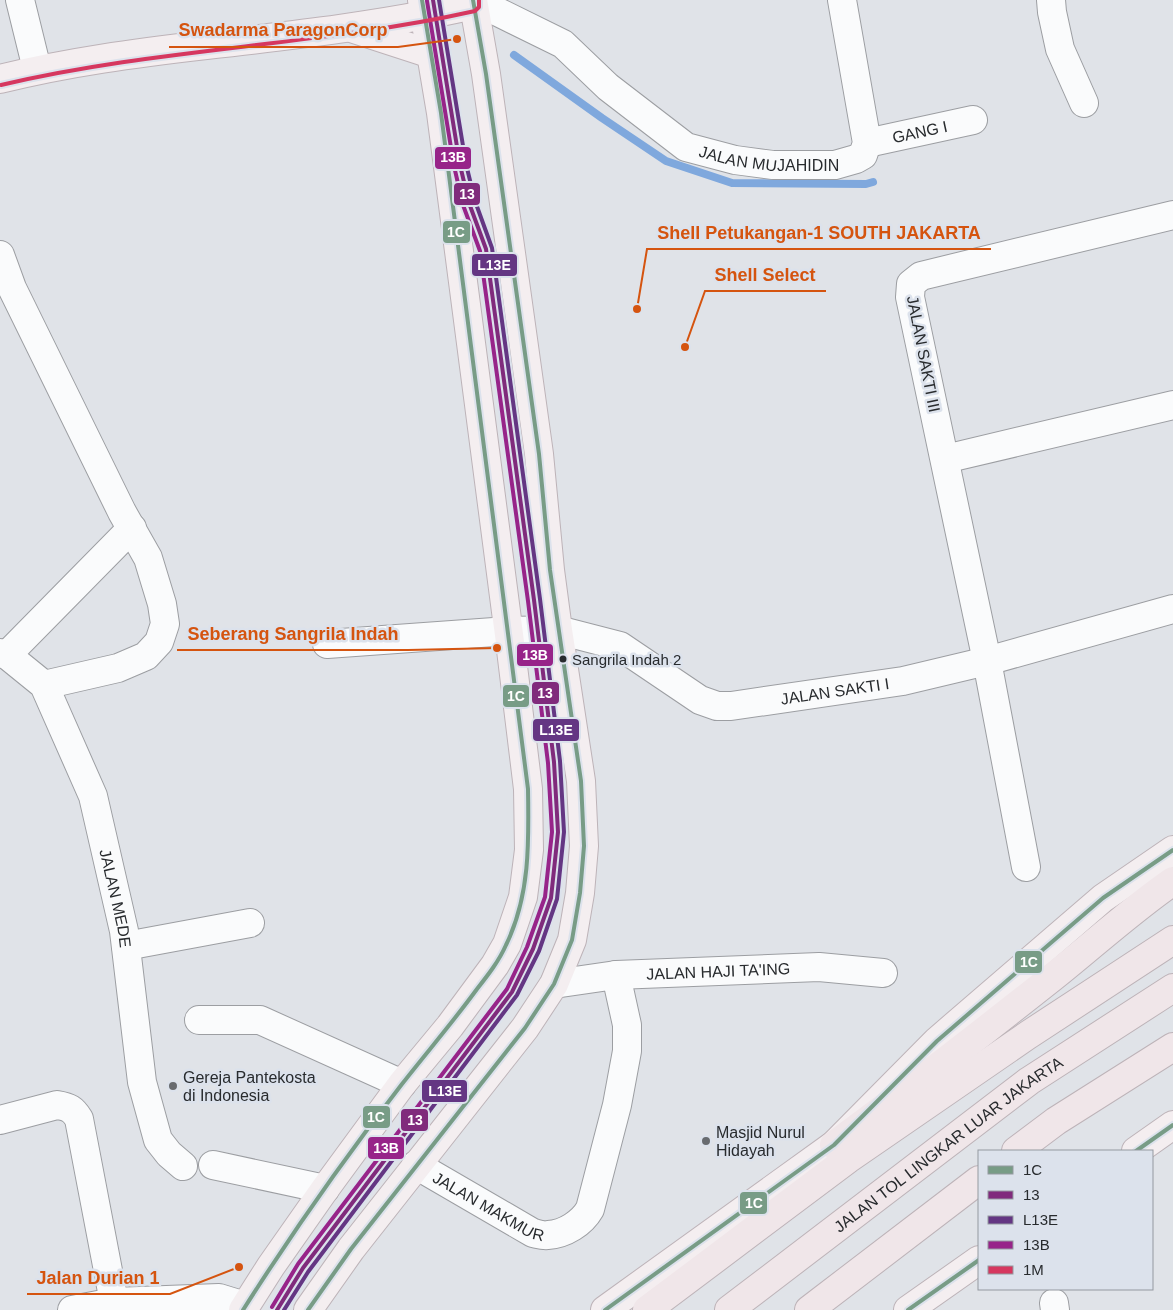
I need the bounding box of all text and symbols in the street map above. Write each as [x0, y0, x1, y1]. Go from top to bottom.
callout: Swadarma ParagonCorp [169, 14, 398, 47]
text: Swadarma ParagonCorp [178, 20, 388, 40]
street label: GANG I [891, 118, 949, 146]
street label: JALAN MUJAHIDIN [697, 143, 839, 174]
line badge: 13B [434, 146, 472, 170]
text: 13B [440, 149, 466, 165]
line badge: 13 [453, 182, 481, 206]
text: 13 [459, 186, 475, 202]
callout: Shell Petukangan-1 SOUTH JAKARTA [647, 216, 991, 249]
line badge: 1C [442, 220, 471, 244]
text: Shell Petukangan-1 SOUTH JAKARTA [657, 223, 981, 243]
text: 1C [447, 224, 465, 240]
line badge: L13E [471, 253, 518, 277]
text: L13E [477, 257, 511, 273]
callout: Shell Select [705, 258, 826, 291]
text: Shell Select [714, 265, 816, 285]
street label: JALAN SAKTI III [904, 294, 943, 414]
callout: Seberang Sangrila Indah [177, 617, 408, 650]
text: Seberang Sangrila Indah [187, 624, 399, 644]
line badge: 13B [516, 643, 554, 667]
text: 13B [522, 647, 548, 663]
place label: Sangrila Indah 2 [572, 651, 681, 668]
marker: Sangrila Indah 2 [558, 654, 568, 664]
street label: JALAN SAKTI I [780, 675, 890, 708]
line badge: 13 [531, 681, 560, 705]
line badge: 1C [502, 684, 530, 708]
text: 13 [537, 685, 553, 701]
text: 1C [507, 688, 525, 704]
line badge: L13E [532, 718, 580, 742]
text: L13E [539, 722, 573, 738]
street label: JALAN MEDE [96, 847, 134, 948]
line badge: 1C [1014, 950, 1043, 974]
text: 1C [1020, 954, 1038, 970]
street label: JALAN HAJI TA'ING [646, 960, 791, 983]
street label: JALAN TOL LINGKAR LUAR JAKARTA [831, 1053, 1066, 1236]
place label: Gereja Pantekosta di Indonesia [183, 1069, 316, 1104]
line badge: L13E [421, 1079, 468, 1103]
marker: Gereja Pantekosta di Indonesia [167, 1080, 179, 1092]
text: L13E [428, 1083, 462, 1099]
line badge: 1C [362, 1105, 391, 1129]
line badge: 13 [400, 1108, 429, 1132]
text: 1C [367, 1109, 385, 1125]
text: 13 [407, 1112, 423, 1128]
place label: Masjid Nurul Hidayah [716, 1124, 805, 1159]
marker: Masjid Nurul Hidayah [700, 1135, 712, 1147]
line badge: 13B [367, 1136, 405, 1160]
text: 13B [373, 1140, 399, 1156]
legend [978, 1150, 1153, 1290]
text: 1C [1023, 1161, 1042, 1178]
street label: JALAN MAKMUR [430, 1169, 546, 1244]
text: 13 [1023, 1186, 1040, 1203]
line badge: 1C [739, 1191, 768, 1215]
text: 1C [745, 1195, 763, 1211]
text: L13E [1023, 1211, 1058, 1228]
text: 13B [1023, 1236, 1050, 1253]
callout: Jalan Durian 1 [27, 1261, 170, 1294]
text: 1M [1023, 1261, 1044, 1278]
text: Jalan Durian 1 [36, 1268, 160, 1288]

